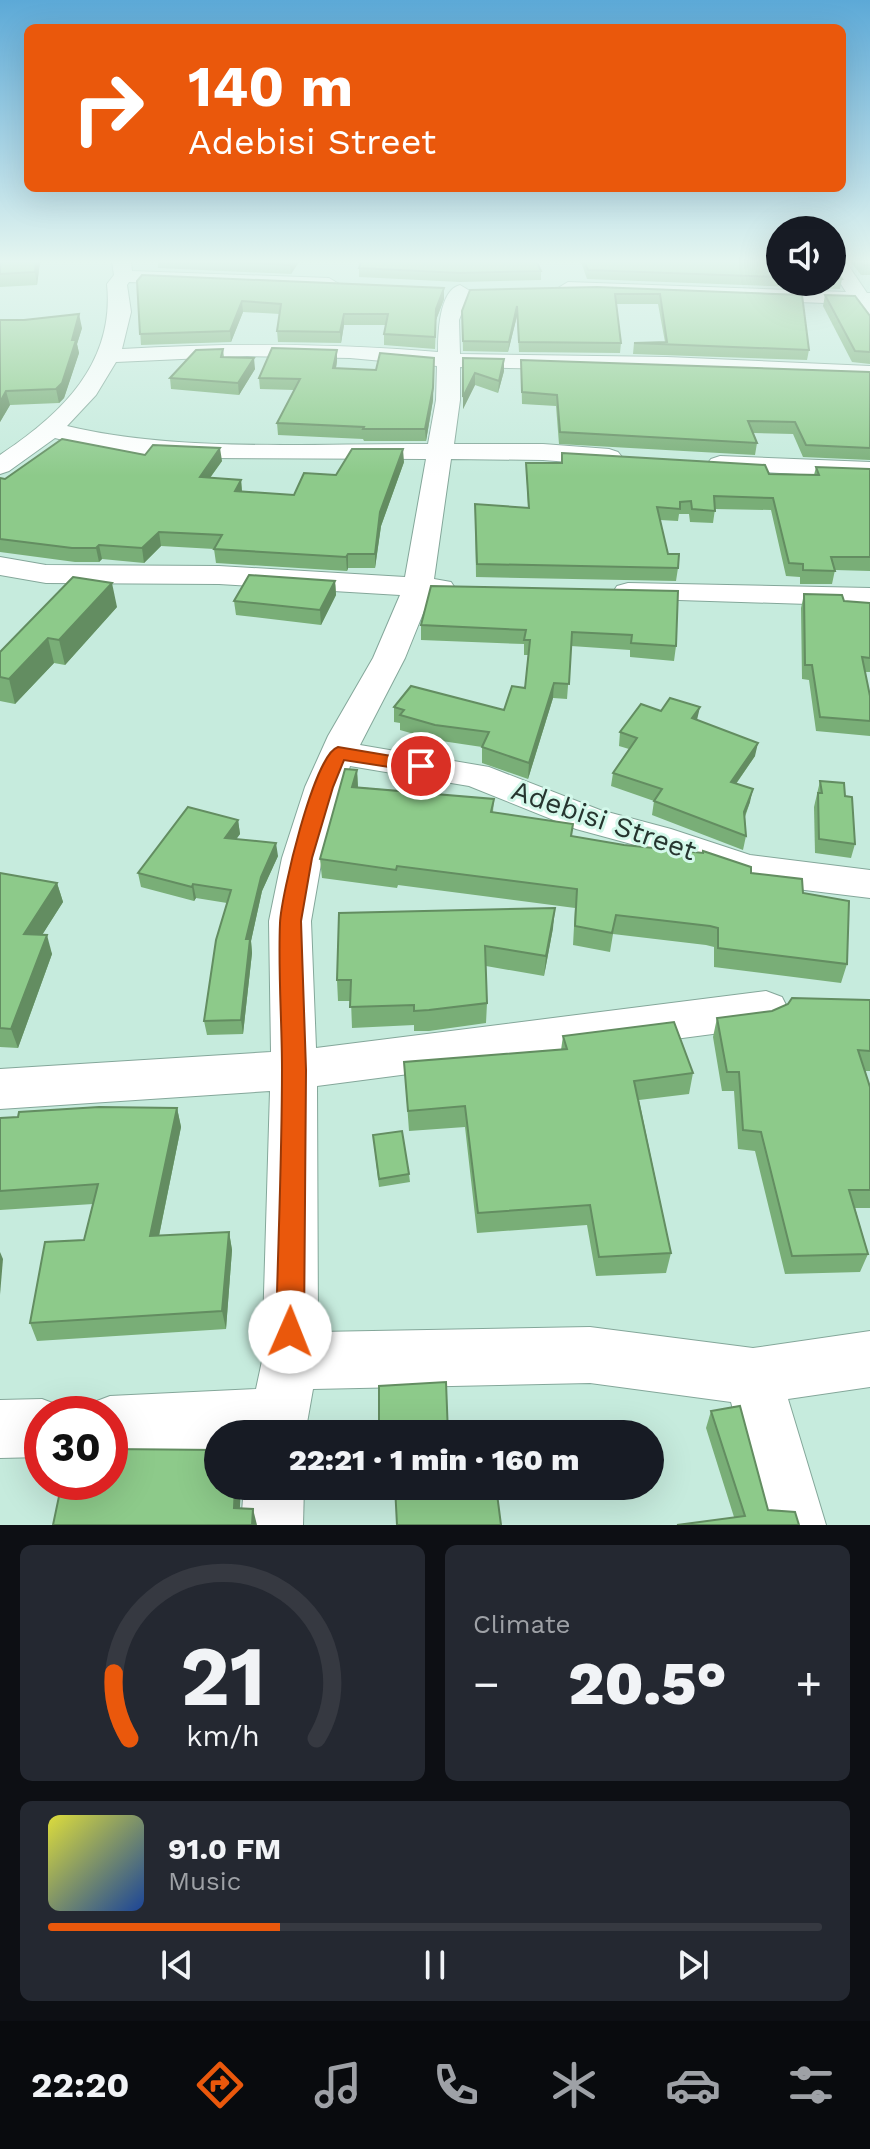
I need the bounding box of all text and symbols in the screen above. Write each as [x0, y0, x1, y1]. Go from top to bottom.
text: 140 m [188, 54, 353, 120]
icon: right [56, 56, 160, 160]
text: Adebisi Street [188, 121, 436, 163]
map controls [766, 216, 846, 296]
button: sound [766, 216, 846, 296]
pin [387, 732, 455, 800]
icon: arrive [399, 744, 443, 788]
street label: Adebisi Street [507, 773, 701, 868]
position arrow [248, 1290, 332, 1374]
speed limit sign: 30 [24, 1396, 128, 1500]
text: 22:21 · 1 min · 160 m [289, 1442, 579, 1477]
text: Climate [473, 1609, 571, 1639]
text: 21 [180, 1628, 265, 1725]
text: 20.5° [568, 1648, 727, 1719]
text: − [473, 1658, 500, 1710]
text: + [795, 1658, 822, 1710]
text: km/h [186, 1719, 259, 1753]
text: 91.0 FM [168, 1831, 281, 1866]
text: Music [168, 1866, 241, 1896]
icon: previous [155, 1943, 199, 1987]
icon: pause [413, 1943, 457, 1987]
icon: next [671, 1943, 715, 1987]
icon: directions [192, 2057, 248, 2113]
icon: music [310, 2057, 366, 2113]
icon: phone [428, 2057, 484, 2113]
icon: climate [546, 2057, 602, 2113]
icon: car [665, 2057, 721, 2113]
icon: filters [783, 2057, 839, 2113]
text: 22:20 [31, 2064, 130, 2106]

